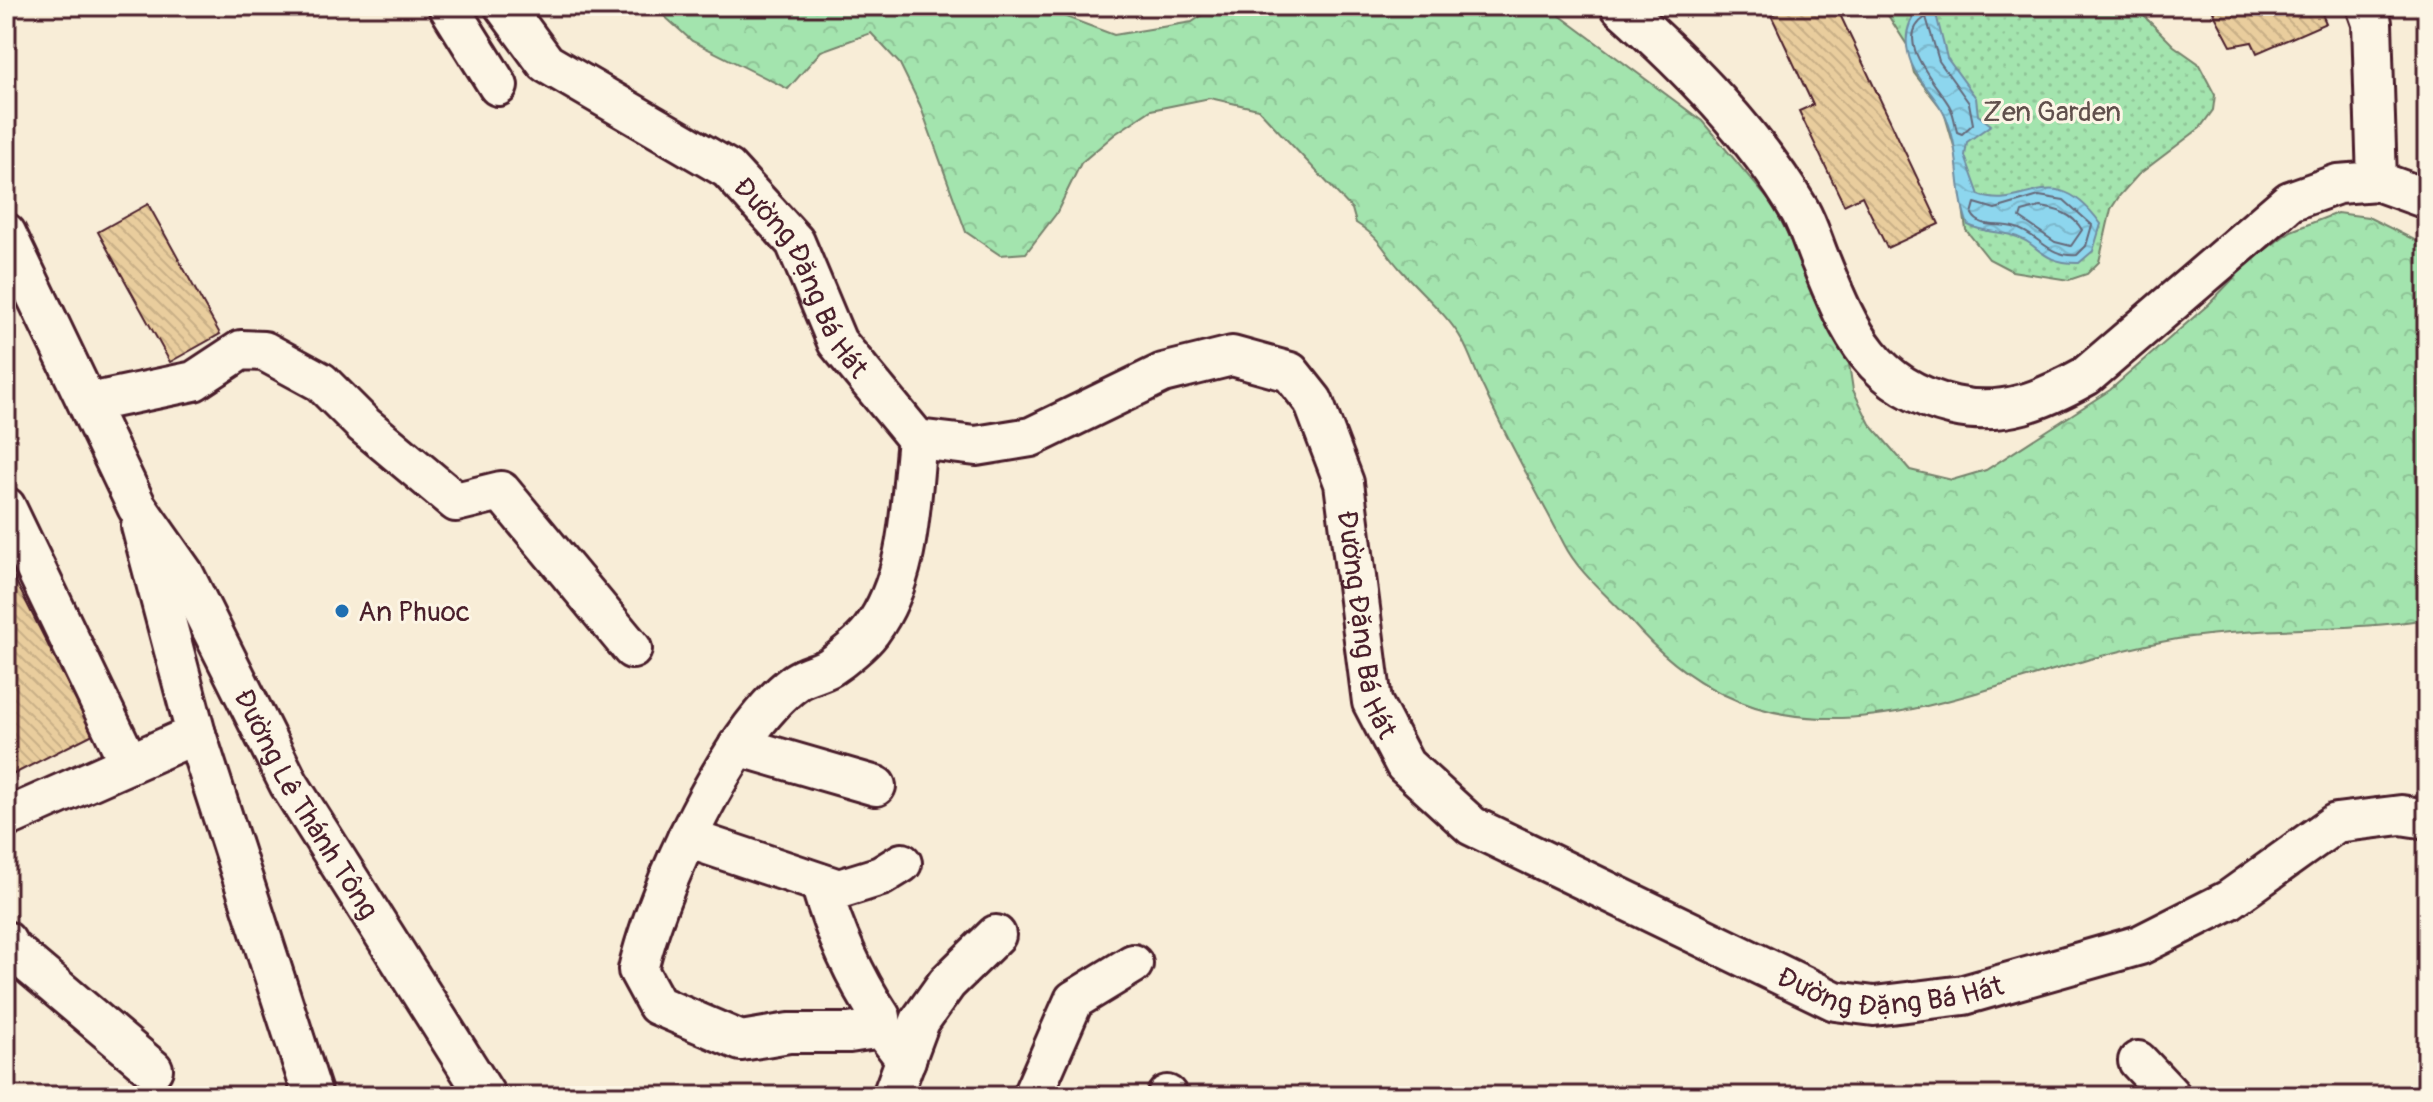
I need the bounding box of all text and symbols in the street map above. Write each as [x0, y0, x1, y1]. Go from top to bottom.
park label: Zen Garden [1983, 95, 2121, 130]
street label: Đường Đặng Bá Hát [725, 171, 876, 386]
street label: Đường Đặng Bá Hát [1329, 508, 1404, 746]
place label: An Phuoc [358, 595, 470, 630]
marker: An Phuoc [333, 602, 351, 620]
street label: Đường Lê Thánh Tông [225, 684, 386, 926]
street label: Đường Đặng Bá Hát [1771, 960, 2008, 1025]

